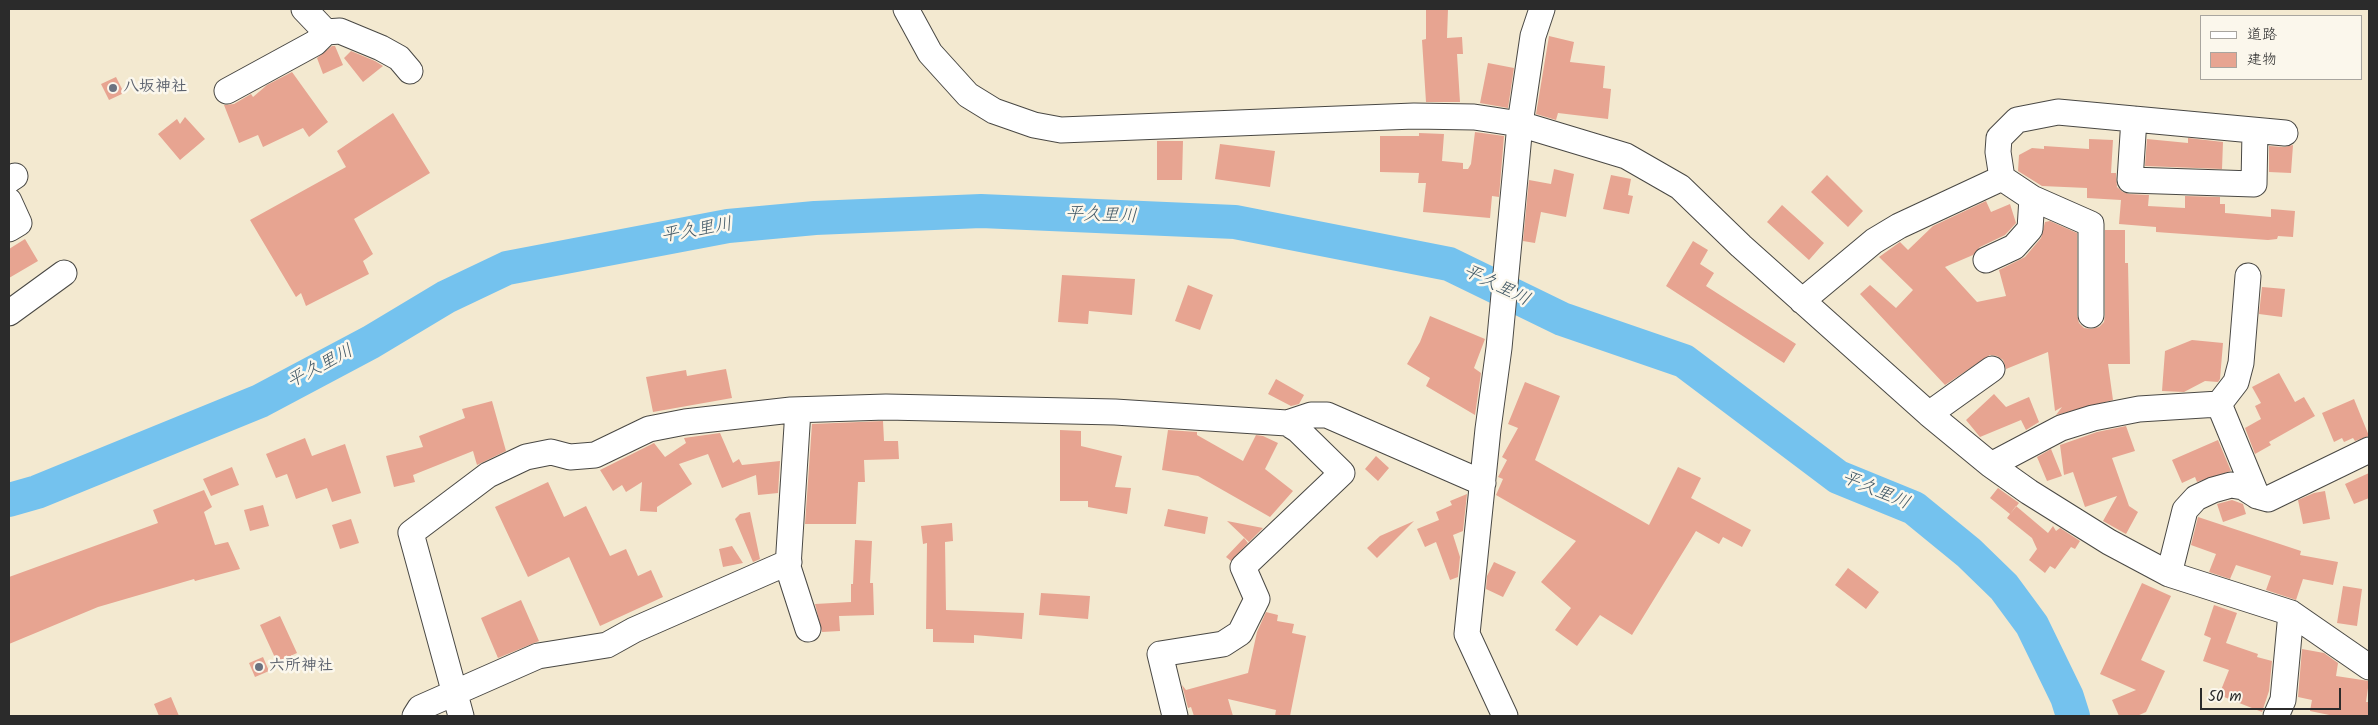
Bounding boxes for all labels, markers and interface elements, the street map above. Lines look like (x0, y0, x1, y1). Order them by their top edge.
legend (2200, 15, 2363, 80)
text: 道路 (2247, 23, 2277, 47)
text: 建物 (2247, 48, 2277, 72)
place label: 八坂神社 (123, 78, 187, 98)
marker: 八坂神社 (107, 82, 119, 94)
water label: 平久里川 (1065, 205, 1137, 229)
water label: 平久里川 (660, 215, 734, 249)
water label: 平久里川 (1459, 262, 1533, 312)
water label: 平久里川 (284, 342, 358, 394)
water label: 平久里川 (1838, 468, 1912, 516)
place label: 六所神社 (269, 657, 333, 677)
marker: 六所神社 (253, 661, 265, 673)
scale bar (2203, 678, 2344, 710)
text: 50 m (2208, 685, 2242, 709)

